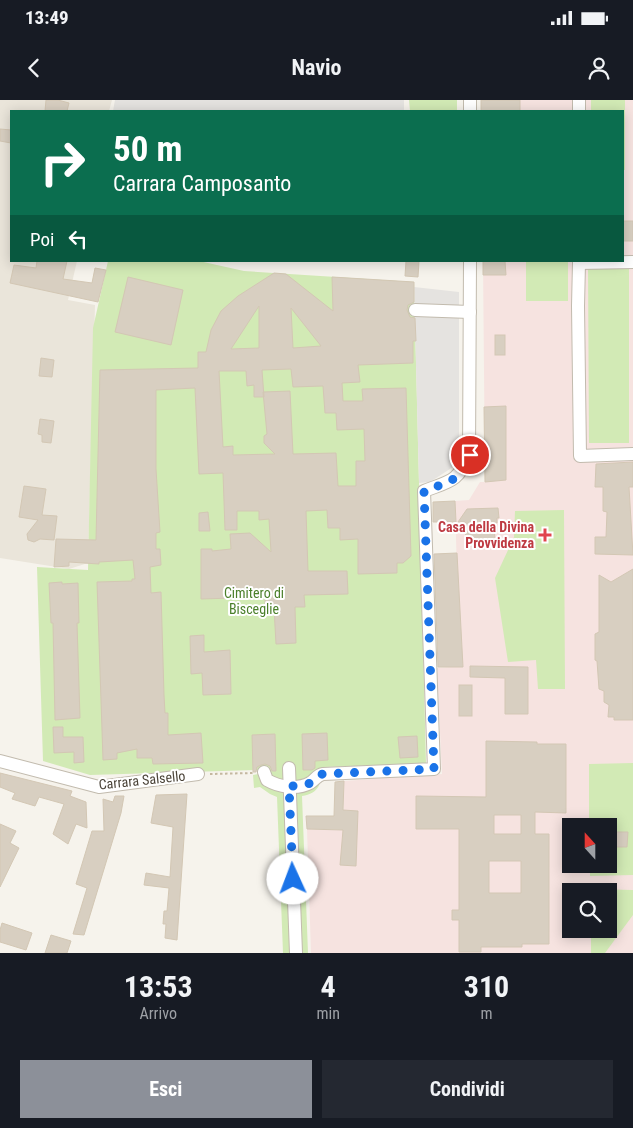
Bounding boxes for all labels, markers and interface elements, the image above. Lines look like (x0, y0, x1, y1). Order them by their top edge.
text: 13:49 (25, 6, 69, 29)
icon: back (20, 54, 48, 82)
icon: person (585, 54, 613, 82)
text: Navio (291, 55, 342, 80)
text: 50 m (113, 129, 182, 170)
icon: right (30, 130, 95, 195)
text: Carrara Camposanto (113, 171, 291, 196)
icon: left (64, 225, 92, 253)
text: Poi (30, 228, 54, 251)
pin (449, 434, 491, 476)
icon: arrive (456, 441, 484, 469)
place label: Casa della Divina Provvidenza (438, 519, 534, 551)
marker: Casa della Divina Provvidenza (538, 528, 552, 542)
park label: Cimitero di Bisceglie (224, 585, 284, 617)
street label: Carrara Salsello (98, 767, 186, 793)
north arrow (562, 818, 618, 872)
map controls (562, 818, 617, 938)
position arrow (266, 852, 318, 904)
button: search (562, 883, 617, 938)
text: 13:53 (124, 969, 193, 1004)
text: 4 (321, 969, 336, 1004)
text: 310 (464, 969, 509, 1004)
text: Arrivo (140, 1004, 177, 1023)
text: min (316, 1004, 340, 1023)
text: m (480, 1004, 492, 1023)
button: Esci (20, 1060, 312, 1118)
button: Condividi (322, 1060, 613, 1118)

